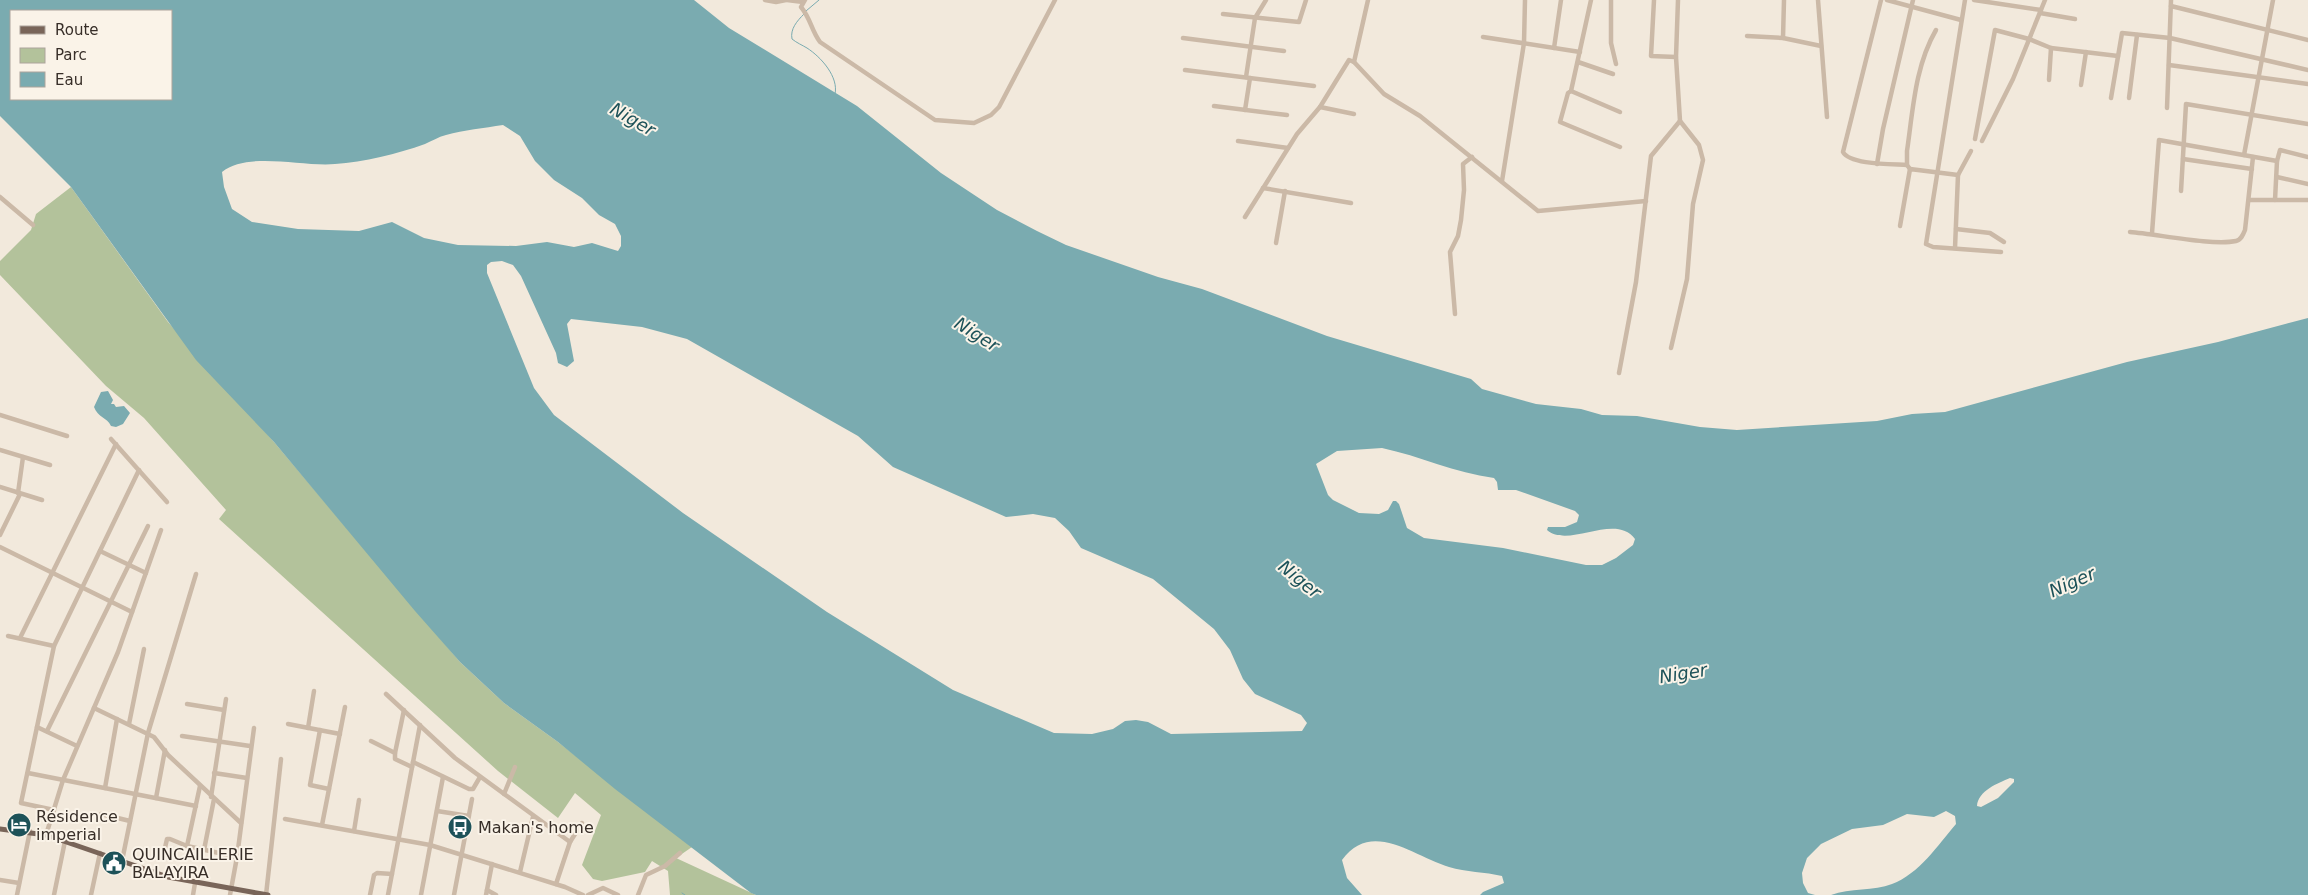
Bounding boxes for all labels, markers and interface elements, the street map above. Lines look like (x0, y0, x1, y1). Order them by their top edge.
legend (10, 10, 172, 100)
text: Route (55, 21, 99, 39)
text: Parc (55, 46, 87, 64)
text: Eau (55, 71, 83, 89)
water label: Niger (607, 98, 661, 141)
water label: Niger (951, 312, 1004, 357)
water label: Niger (1275, 556, 1327, 603)
water label: Niger (2046, 562, 2100, 601)
water label: Niger (1657, 659, 1710, 687)
place label: Résidence imperial (36, 807, 118, 844)
hotel icon: Résidence imperial (6, 812, 32, 838)
bus stop icon: Makan's home (447, 814, 473, 840)
place label: Makan's home (478, 818, 594, 837)
place label: QUINCAILLERIE BALAYIRA (132, 845, 254, 882)
public building icon: QUINCAILLERIE BALAYIRA (101, 850, 127, 876)

